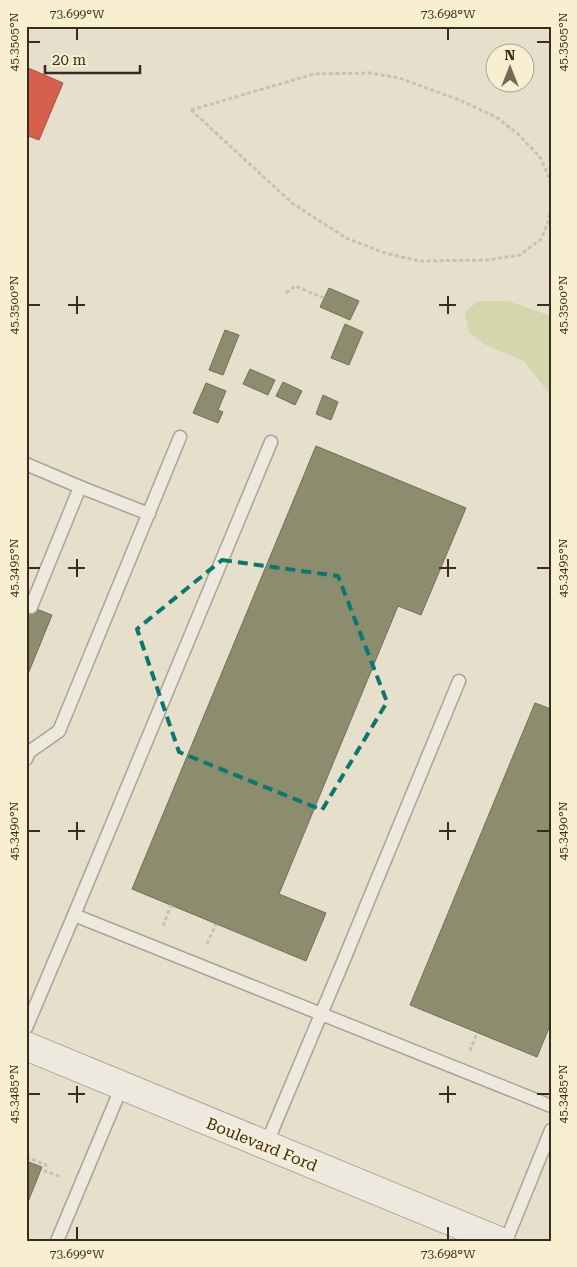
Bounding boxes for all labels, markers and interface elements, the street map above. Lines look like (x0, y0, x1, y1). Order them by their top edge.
text: 73.699°W (50, 7, 105, 21)
text: 73.698°W (421, 7, 476, 21)
text: 45.3505°N (7, 12, 21, 71)
text: 45.3505°N (556, 12, 570, 71)
scale bar (45, 42, 140, 74)
north arrow (484, 42, 534, 92)
text: N (505, 47, 516, 63)
text: 20 m (52, 51, 87, 69)
text: 45.3500°N (7, 275, 21, 334)
text: 45.3500°N (556, 275, 570, 334)
text: 45.3495°N (7, 538, 21, 597)
text: 45.3495°N (556, 538, 570, 597)
text: 45.3490°N (7, 801, 21, 860)
text: 45.3490°N (556, 801, 570, 860)
text: 45.3485°N (7, 1064, 21, 1123)
text: 45.3485°N (556, 1064, 570, 1123)
street label: Boulevard Ford (204, 1114, 320, 1175)
text: 73.699°W (50, 1247, 105, 1261)
text: 73.698°W (421, 1247, 476, 1261)

